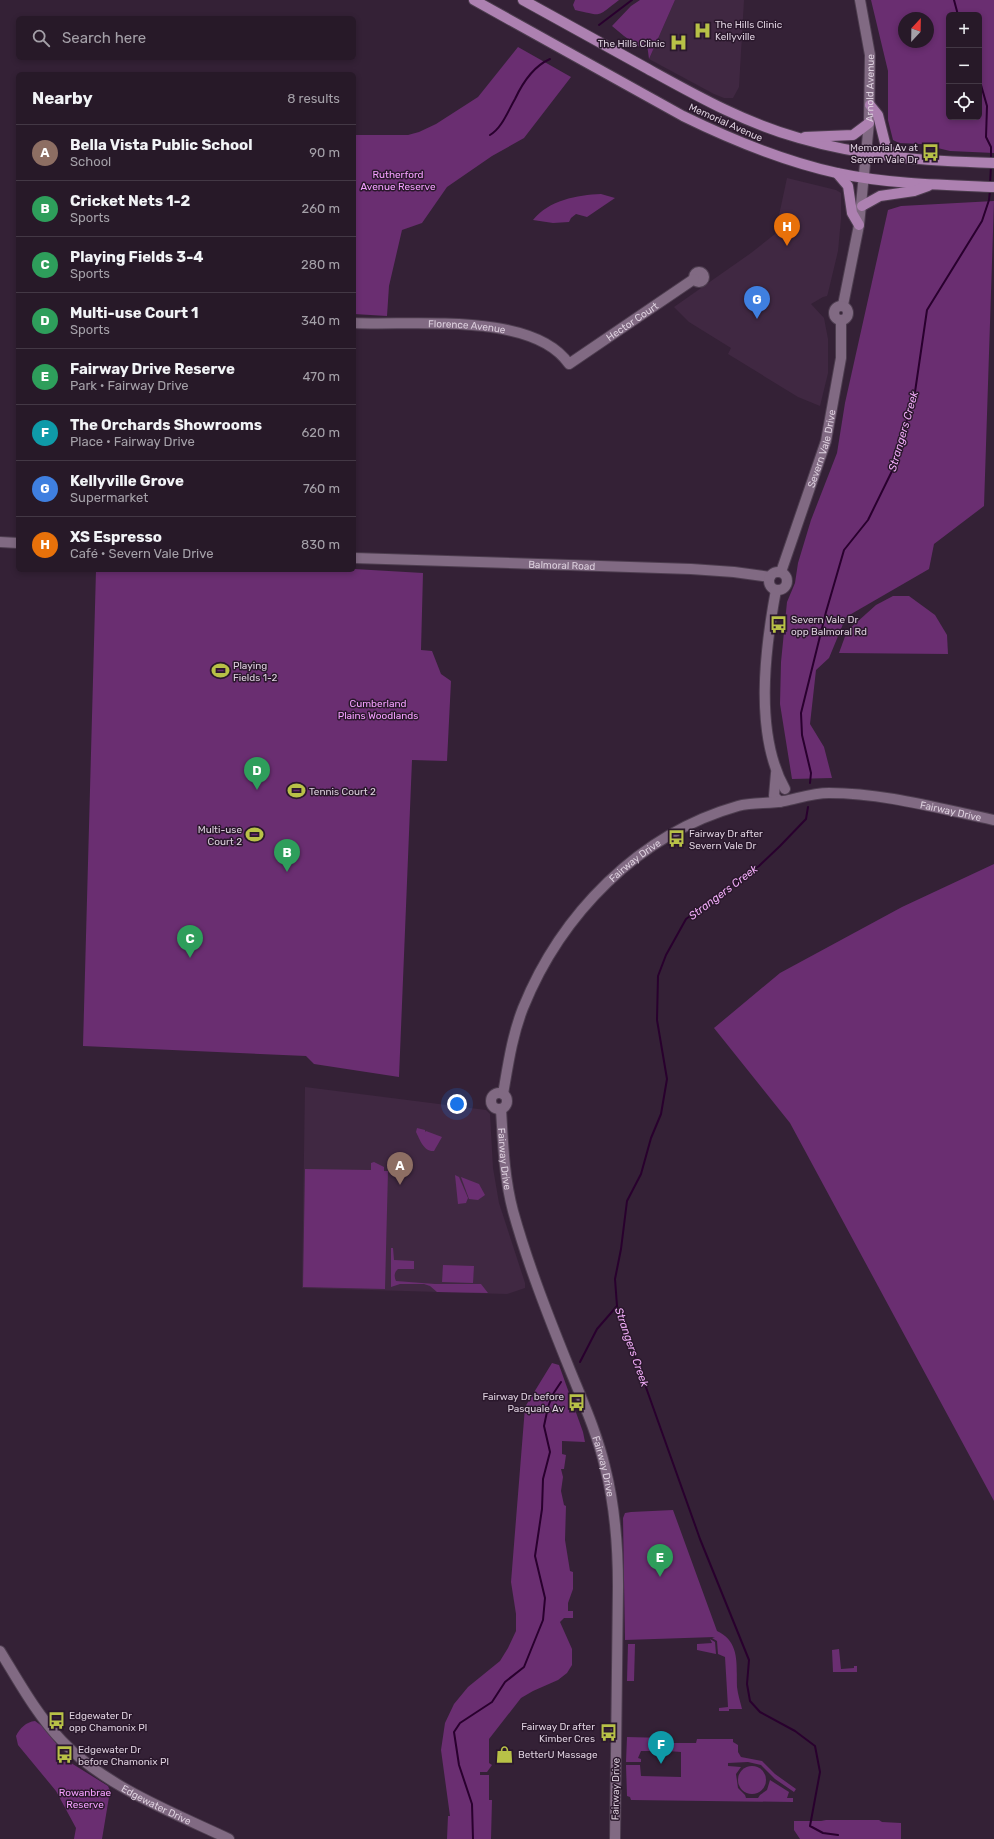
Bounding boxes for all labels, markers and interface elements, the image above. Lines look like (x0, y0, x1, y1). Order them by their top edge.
north arrow (898, 12, 934, 48)
map controls (946, 12, 982, 120)
button: + (946, 12, 982, 48)
search box (16, 16, 356, 60)
place label: The Hills Clinic Kellyville (715, 19, 783, 43)
hospital icon: The Hills Clinic Kellyville (692, 20, 712, 40)
icon: search (30, 27, 52, 49)
text: Search here (62, 29, 146, 47)
hospital icon: The Hills Clinic (668, 33, 688, 53)
place label: The Hills Clinic (598, 38, 665, 50)
button: − (946, 48, 982, 84)
street label: Arnold Avenue (864, 54, 877, 122)
button: locate (946, 84, 982, 120)
text: Nearby (32, 88, 93, 108)
text: 8 results (287, 91, 340, 106)
street label: Memorial Avenue (687, 101, 765, 145)
text: Bella Vista Public School (70, 136, 253, 154)
place label: Memorial Av at Severn Vale Dr (850, 142, 918, 166)
bus stop icon: Memorial Av at Severn Vale Dr (921, 143, 941, 163)
text: A (40, 145, 50, 160)
text: 90 m (309, 145, 340, 160)
text: School (70, 154, 111, 169)
park label: Rutherford Avenue Reserve (360, 169, 436, 193)
text: Cricket Nets 1-2 (70, 192, 190, 210)
text: B (40, 201, 50, 216)
text: 260 m (302, 201, 340, 216)
text: Sports (70, 210, 110, 225)
pin: H (774, 213, 800, 246)
text: Playing Fields 3-4 (70, 248, 204, 266)
text: C (40, 257, 50, 272)
text: 280 m (301, 257, 340, 272)
text: Sports (70, 266, 110, 281)
pin: G (744, 286, 770, 319)
street label: Hector Court (604, 300, 661, 344)
text: Multi-use Court 1 (70, 304, 199, 322)
text: D (40, 313, 50, 328)
text: 340 m (301, 313, 340, 328)
street label: Florence Avenue (428, 318, 507, 336)
text: Sports (70, 322, 110, 337)
text: Fairway Drive Reserve (70, 360, 235, 378)
text: E (41, 369, 49, 384)
text: 470 m (302, 369, 340, 384)
text: Park · Fairway Drive (70, 378, 189, 393)
water label: Strangers Creek (886, 389, 921, 473)
street label: Severn Vale Drive (805, 408, 839, 490)
text: The Orchards Showrooms (70, 416, 262, 434)
text: F (41, 425, 49, 440)
text: 620 m (302, 425, 340, 440)
text: Place · Fairway Drive (70, 434, 195, 449)
text: Kellyville Grove (70, 472, 184, 490)
text: G (40, 481, 50, 496)
text: 760 m (303, 481, 340, 496)
text: Supermarket (70, 490, 148, 505)
text: XS Espresso (70, 528, 162, 546)
text: H (40, 537, 50, 552)
text: 830 m (301, 537, 340, 552)
text: Café · Severn Vale Drive (70, 546, 213, 561)
street label: Balmoral Road (528, 559, 596, 573)
place label: Severn Vale Dr opp Balmoral Rd (791, 614, 867, 638)
bus stop icon: Severn Vale Dr opp Balmoral Rd (768, 615, 788, 635)
place label: Playing Fields 1-2 (233, 660, 278, 684)
sports icon: Playing Fields 1-2 (210, 661, 230, 681)
park label: Cumberland Plains Woodlands (338, 698, 418, 722)
pin: D (244, 757, 270, 790)
sports icon: Tennis Court 2 (286, 781, 306, 801)
place label: Tennis Court 2 (309, 786, 376, 798)
street label: Fairway Drive (919, 799, 983, 824)
place label: Multi-use Court 2 (198, 824, 242, 848)
sports icon: Multi-use Court 2 (245, 825, 265, 845)
place label: Fairway Dr after Severn Vale Dr (689, 828, 763, 852)
bus stop icon: Fairway Dr after Severn Vale Dr (666, 829, 686, 849)
street label: Fairway Drive (607, 837, 664, 885)
pin: B (274, 839, 300, 872)
water label: Strangers Creek (686, 862, 761, 923)
pin: C (177, 925, 203, 958)
your location (447, 1094, 467, 1114)
street label: Fairway Drive (495, 1127, 513, 1191)
pin: A (387, 1152, 413, 1185)
water label: Strangers Creek (612, 1306, 651, 1389)
place label: Fairway Dr before Pasquale Av (483, 1391, 564, 1415)
bus stop icon: Fairway Dr before Pasquale Av (567, 1392, 587, 1412)
street label: Fairway Drive (589, 1434, 616, 1498)
pin: E (647, 1544, 673, 1577)
place label: Edgewater Dr opp Chamonix Pl (69, 1710, 147, 1734)
bus stop icon: Edgewater Dr opp Chamonix Pl (46, 1711, 66, 1731)
place label: Fairway Dr after Kimber Cres (521, 1721, 595, 1745)
bus stop icon: Fairway Dr after Kimber Cres (598, 1722, 618, 1742)
pin: F (648, 1731, 674, 1764)
place label: Edgewater Dr before Chamonix Pl (78, 1744, 169, 1768)
shop icon: BetterU Massage (495, 1744, 515, 1764)
bus stop icon: Edgewater Dr before Chamonix Pl (55, 1745, 75, 1765)
place label: BetterU Massage (518, 1749, 598, 1761)
street label: Fairway Drive (609, 1757, 623, 1820)
street label: Edgewater Drive (119, 1783, 193, 1828)
park label: Rowanbrae Reserve (59, 1787, 112, 1811)

